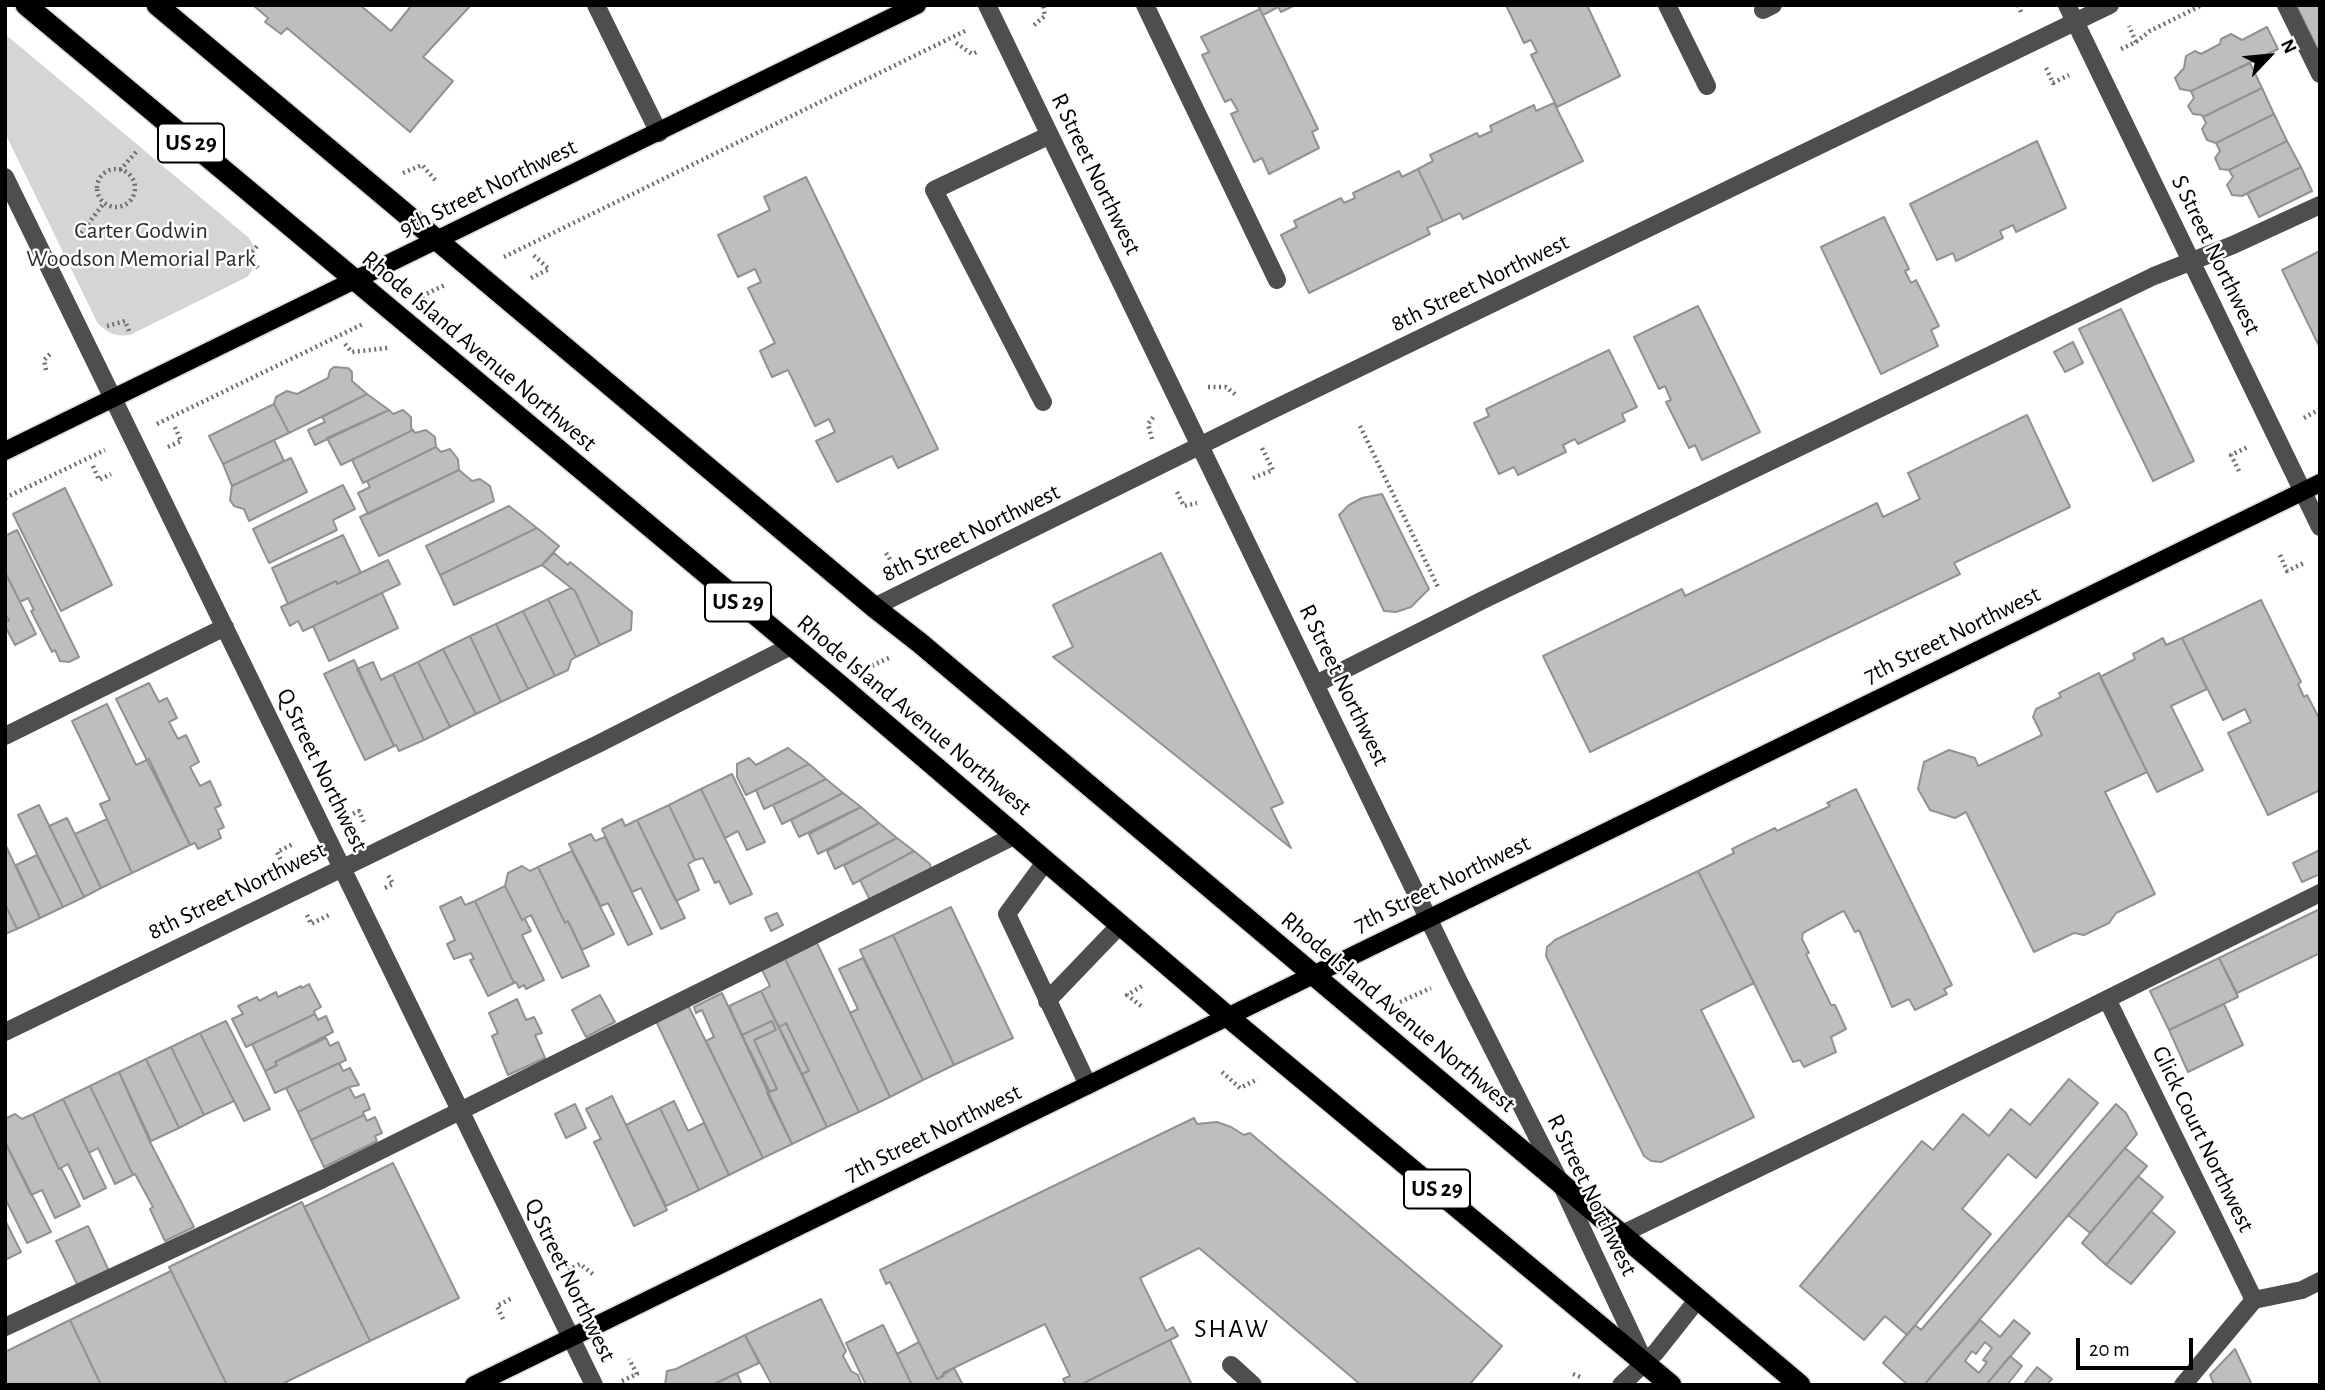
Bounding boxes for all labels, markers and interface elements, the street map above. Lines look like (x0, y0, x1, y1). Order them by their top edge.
north arrow (2234, 21, 2304, 91)
text: N (2277, 36, 2300, 57)
street label: R Street Northwest (1044, 89, 1148, 259)
road number: US 29 (158, 124, 224, 162)
street label: 9th Street Northwest (394, 133, 582, 243)
street label: S Street Northwest (2165, 170, 2267, 340)
park label: Carter Godwin Woodson Memorial Park (26, 217, 256, 273)
street label: 8th Street Northwest (1386, 227, 1574, 339)
street label: Rhode Island Avenue Northwest (356, 244, 602, 458)
street label: 8th Street Northwest (877, 477, 1065, 589)
street label: 7th Street Northwest (1859, 580, 2045, 690)
road number: US 29 (705, 582, 771, 622)
street label: R Street Northwest (1292, 600, 1396, 770)
street label: Rhode Island Avenue Northwest (791, 608, 1037, 822)
street label: Q Street Northwest (270, 684, 374, 856)
street label: 7th Street Northwest (1349, 829, 1535, 939)
street label: 8th Street Northwest (143, 835, 331, 947)
street label: Rhode Island Avenue Northwest (1275, 905, 1521, 1119)
street label: Glick Court Northwest (2145, 1041, 2261, 1237)
street label: 7th Street Northwest (840, 1078, 1026, 1188)
street label: R Street Northwest (1540, 1110, 1644, 1280)
road number: US 29 (1404, 1170, 1470, 1208)
street label: Q Street Northwest (518, 1194, 622, 1366)
district label: SHAW (1195, 1313, 1269, 1345)
scale bar (2080, 1324, 2197, 1368)
text: 20 m (2089, 1339, 2130, 1360)

